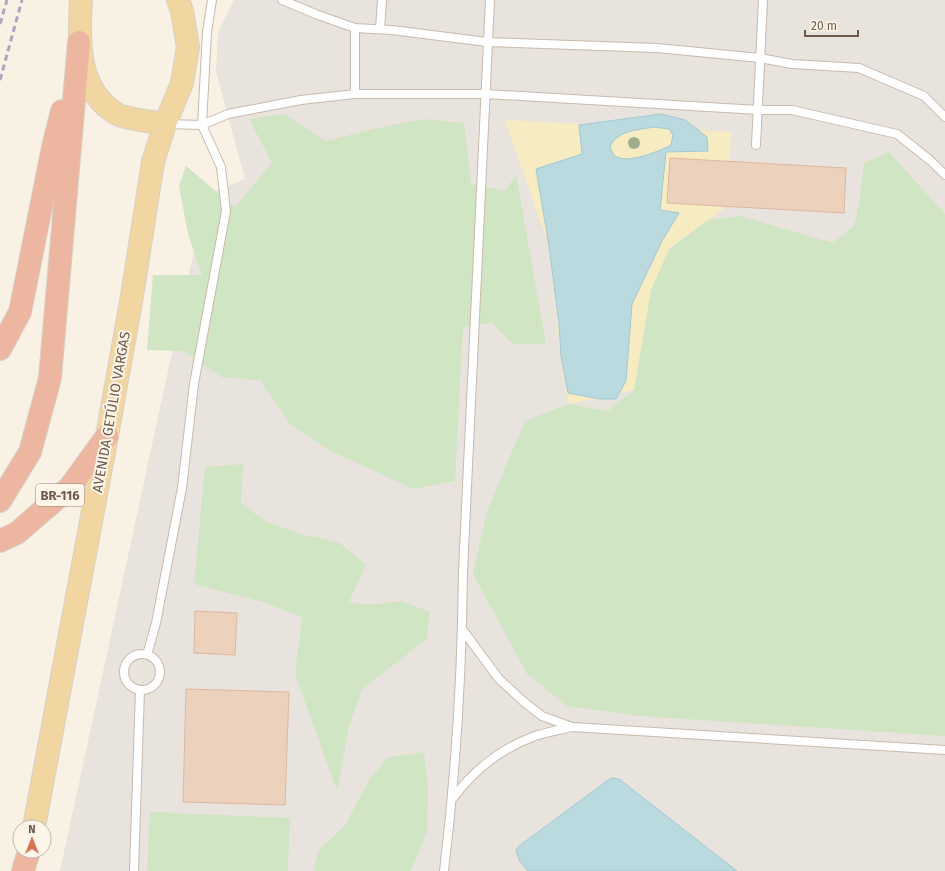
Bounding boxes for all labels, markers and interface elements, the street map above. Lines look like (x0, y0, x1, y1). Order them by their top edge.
scale bar (805, 12, 858, 38)
text: 20 m (811, 19, 837, 33)
street label: AVENIDA GETÚLIO VARGAS (88, 330, 134, 494)
road number: BR-116 (36, 484, 84, 506)
north arrow (12, 819, 52, 859)
text: N (28, 823, 36, 836)

